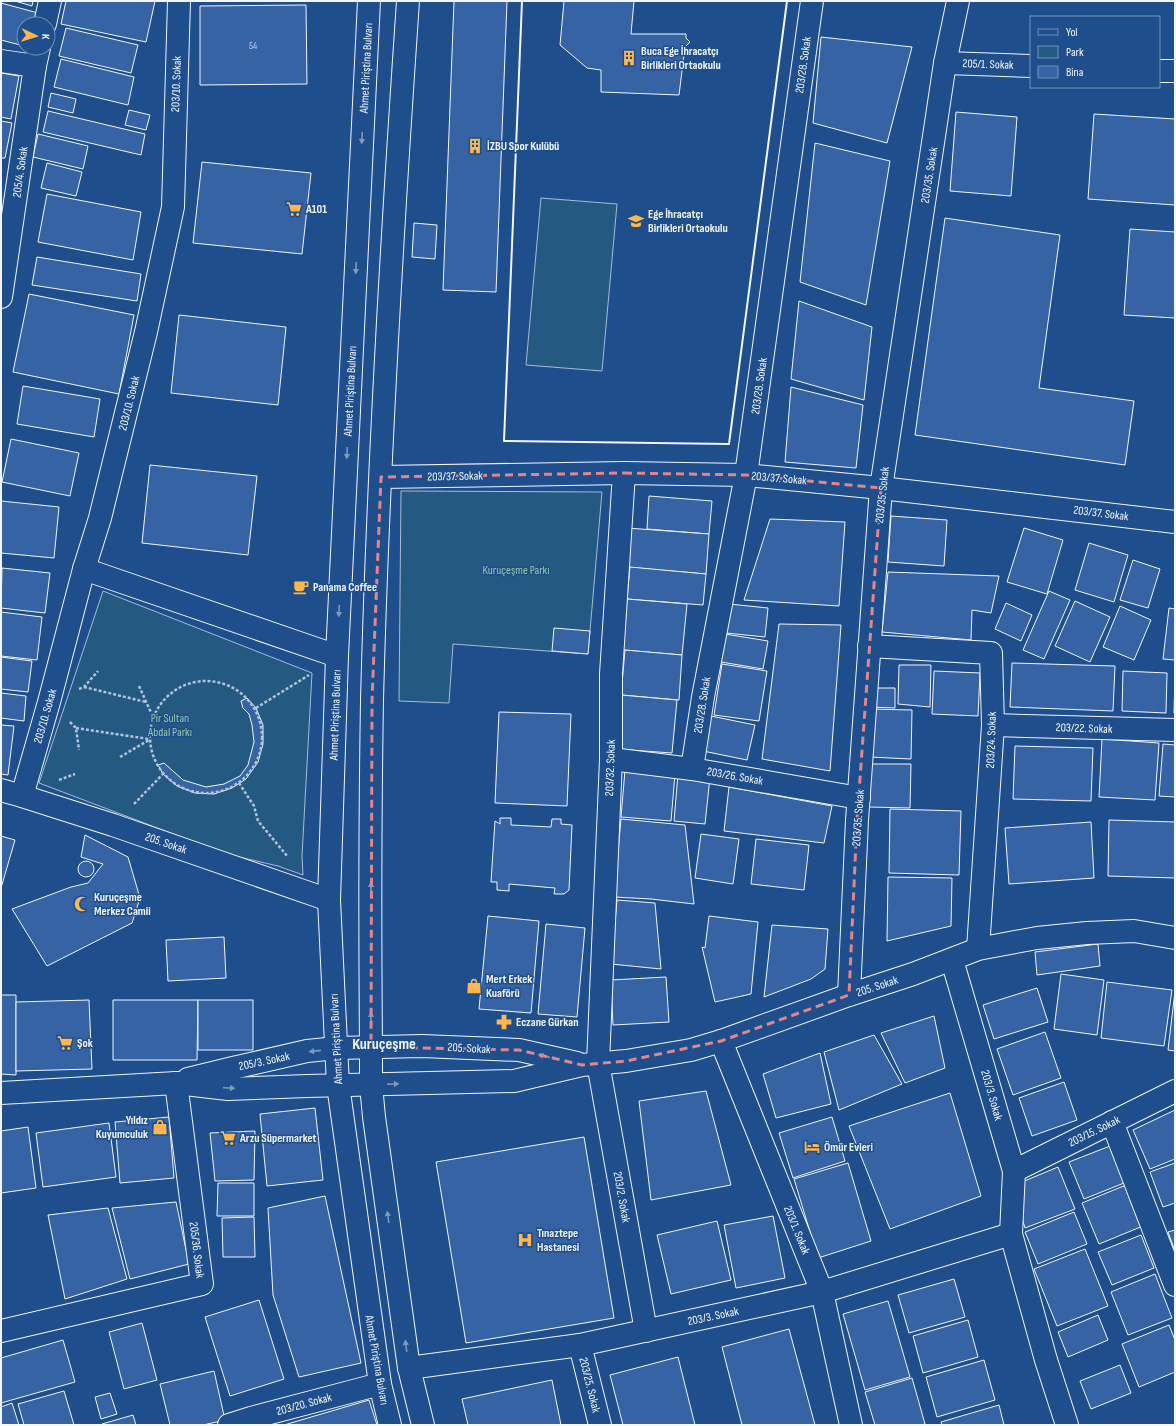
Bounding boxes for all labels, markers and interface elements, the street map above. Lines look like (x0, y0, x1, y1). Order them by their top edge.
north arrow (16, 16, 56, 56)
legend (1030, 16, 1160, 88)
street label: Ahmet Piriştina Bulvarı (357, 22, 376, 115)
text: Yol (1066, 25, 1078, 40)
text: K (39, 33, 52, 40)
street label: 203/28. Sokak (792, 35, 815, 94)
house number: 54 (249, 40, 257, 52)
place label: Buca Ege İhracatçı Birlikleri Ortaokulu (641, 44, 721, 73)
text: Park (1066, 45, 1084, 60)
building icon: Buca Ege İhracatçı Birlikleri Ortaokulu (620, 49, 638, 67)
street label: 203/10. Sokak (168, 55, 185, 112)
street label: 205/1. Sokak (962, 56, 1014, 73)
text: Bina (1066, 65, 1084, 80)
one-way arrow (359, 132, 365, 145)
building icon: İZBU Spor Kulübü (466, 137, 484, 155)
place label: İZBU Spor Kulübü (487, 139, 559, 154)
street label: 205/4. Sokak (10, 145, 32, 198)
street label: 203/35. Sokak (918, 145, 941, 204)
supermarket icon: A101 (285, 200, 303, 218)
place label: A101 (305, 202, 327, 217)
place label: Ege İhracatçı Birlikleri Ortaokulu (648, 207, 728, 236)
school or university icon: Ege İhracatçı Birlikleri Ortaokulu (627, 212, 645, 230)
one-way arrow (352, 262, 359, 274)
street label: Ahmet Piriştina Bulvarı (341, 345, 360, 438)
street label: 203/28. Sokak (748, 356, 771, 415)
street label: 203/10. Sokak (115, 374, 144, 432)
one-way arrow (343, 447, 350, 459)
street label: 203/35. Sokak (872, 466, 893, 524)
street label: 203/37. Sokak (427, 469, 483, 484)
street label: 203/37. Sokak (751, 469, 808, 488)
street label: 203/37. Sokak (1072, 503, 1130, 524)
park label: Kuruçeşme Parkı (483, 563, 549, 578)
cafe icon: Panama Coffee (292, 578, 310, 596)
place label: Panama Coffee (313, 580, 377, 595)
one-way arrow (335, 605, 342, 617)
street label: Ahmet Piriştina Bulvarı (326, 669, 345, 762)
street label: 203/28. Sokak (691, 675, 714, 734)
street label: 203/10. Sokak (31, 687, 61, 745)
park label: Pir Sultan Abdal Parkı (147, 711, 192, 740)
street label: 203/24. Sokak (983, 711, 1000, 769)
street label: 203/22. Sokak (1055, 720, 1113, 737)
street label: 203/32. Sokak (602, 739, 619, 797)
street label: 203/26. Sokak (706, 764, 765, 789)
street label: 203/35. Sokak (849, 789, 868, 847)
street label: 205. Sokak (143, 829, 189, 858)
one-way arrow (368, 881, 374, 894)
place label: Kuruçeşme Merkez Camii (94, 890, 151, 919)
mosque icon: Kuruçeşme Merkez Camii (73, 895, 91, 913)
place label: Mert Erkek Kuaförü (486, 972, 532, 1001)
street label: 205. Sokak (854, 973, 900, 1000)
shop icon: Mert Erkek Kuaförü (465, 977, 483, 995)
street label: Ahmet Piriştina Bulvarı (327, 993, 346, 1086)
one-way arrow (368, 1011, 374, 1024)
pharmacy icon: Eczane Gürkan (495, 1013, 513, 1031)
place label: Eczane Gürkan (516, 1015, 579, 1030)
supermarket icon: Şok (56, 1034, 74, 1052)
district label: Kuruçeşme (352, 1035, 416, 1054)
place label: Şok (77, 1036, 93, 1051)
street label: 205. Sokak (447, 1040, 491, 1057)
one-way arrow (309, 1047, 321, 1054)
street label: 205/3. Sokak (237, 1049, 291, 1074)
one-way arrow (538, 1052, 550, 1058)
street label: 203/3. Sokak (977, 1068, 1006, 1123)
one-way arrow (387, 1081, 400, 1087)
one-way arrow (223, 1085, 235, 1092)
street label: 203/15. Sokak (1066, 1112, 1123, 1150)
place label: Yıldız Kuyumculuk (96, 1113, 148, 1142)
shop icon: Yıldız Kuyumculuk (151, 1118, 169, 1136)
supermarket icon: Arzu Süpermarket (219, 1129, 237, 1147)
place label: Arzu Süpermarket (239, 1131, 317, 1146)
hotel icon: Ömür Evleri (803, 1138, 821, 1156)
place label: Ömür Evleri (824, 1140, 873, 1155)
street label: 203/2. Sokak (610, 1170, 633, 1224)
street label: 203/1. Sokak (780, 1204, 813, 1257)
one-way arrow (385, 1211, 391, 1223)
street label: 205/36. Sokak (186, 1221, 207, 1280)
place label: Tınaztepe Hastanesi (537, 1226, 579, 1255)
hospital icon: Tınaztepe Hastanesi (516, 1231, 534, 1249)
street label: 203/3. Sokak (686, 1304, 740, 1329)
street label: Ahmet Piriştina Bulvarı (361, 1313, 392, 1406)
one-way arrow (403, 1340, 409, 1352)
street label: 203/25. Sokak (575, 1356, 604, 1415)
street label: 203/20. Sokak (275, 1390, 334, 1419)

